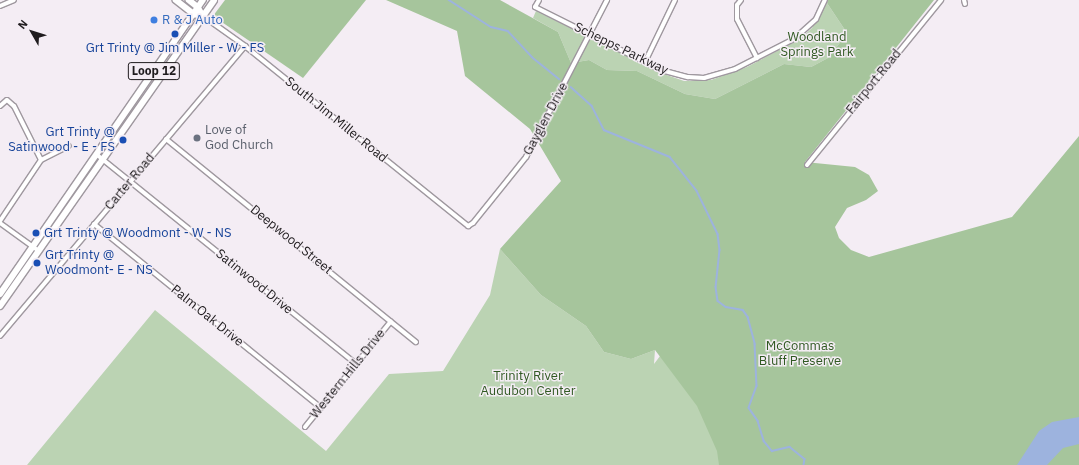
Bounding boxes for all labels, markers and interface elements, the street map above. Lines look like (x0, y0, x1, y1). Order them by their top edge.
north arrow (12, 12, 52, 52)
place label: R & J Auto (162, 12, 223, 28)
marker: R & J Auto (149, 15, 159, 25)
text: N (15, 17, 31, 32)
street label: Schepps Parkway (571, 19, 671, 79)
marker: Grt Trinty @ Jim Miller - W - FS (170, 29, 180, 39)
park label: Woodland Springs Park (780, 30, 854, 61)
place label: Grt Trinty @ Jim Miller - W - FS (86, 40, 264, 56)
street label: Fairport Road (843, 46, 905, 118)
road number: Loop 12 (127, 61, 181, 81)
street label: South Jim Miller Road (282, 74, 390, 166)
street label: Gayglen Drive (520, 80, 572, 158)
place label: Love of God Church (205, 123, 273, 154)
place label: Grt Trinty @ Satinwood - E - FS (8, 125, 115, 156)
marker: Love of God Church (192, 133, 202, 143)
marker: Grt Trinty @ Satinwood - E - FS (118, 135, 128, 145)
street label: Carter Road (102, 150, 158, 214)
street label: Deepwood Street (247, 202, 335, 278)
place label: Grt Trinty @ Woodmont - W - NS (44, 225, 232, 241)
marker: Grt Trinty @ Woodmont - W - NS (31, 228, 41, 238)
street label: Satinwood Drive (212, 246, 296, 318)
place label: Grt Trinty @ Woodmont- E - NS (45, 248, 153, 279)
marker: Grt Trinty @ Woodmont- E - NS (32, 258, 42, 268)
street label: Palm Oak Drive (168, 282, 246, 350)
street label: Western Hills Drive (307, 326, 389, 422)
park label: McCommas Bluff Preserve (759, 339, 841, 370)
park label: Trinity River Audubon Center (481, 369, 575, 400)

